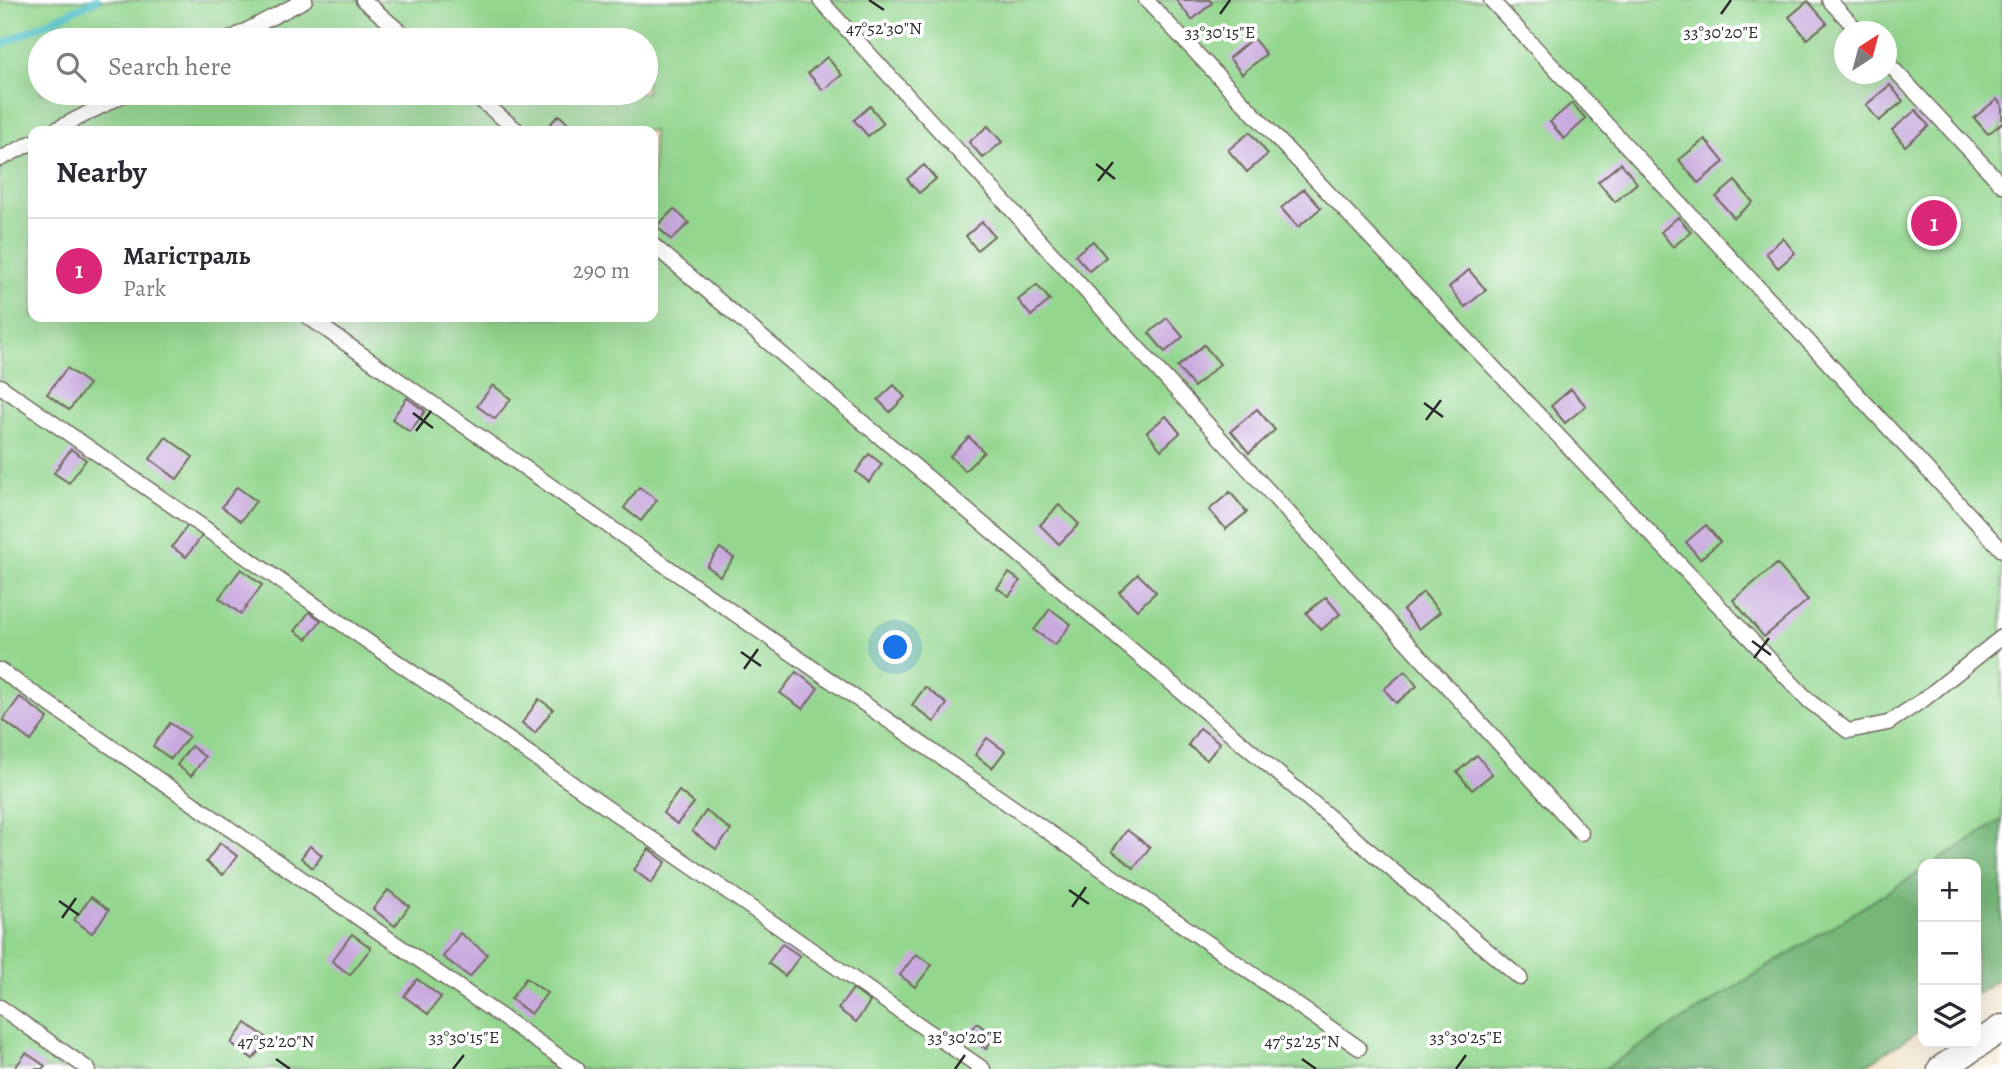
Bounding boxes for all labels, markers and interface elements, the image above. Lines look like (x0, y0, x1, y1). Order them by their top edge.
text: 47°52'30"N (846, 16, 922, 40)
text: 33°30'15"E (1185, 20, 1255, 44)
text: 33°30'20"E (1684, 20, 1758, 44)
north arrow (1834, 21, 1897, 84)
search box (28, 28, 658, 105)
icon: search (52, 48, 90, 86)
text: Search here (108, 49, 232, 84)
text: Nearby (56, 152, 147, 192)
pin: 1 (1911, 197, 1957, 249)
text: Магістраль (123, 238, 250, 273)
text: 1 (75, 255, 83, 286)
text: 290 m (573, 255, 630, 286)
text: Park (123, 273, 166, 304)
your location (878, 630, 912, 664)
map controls (1918, 859, 1981, 1048)
button: + (1918, 859, 1981, 922)
button: − (1918, 922, 1981, 985)
button: layers (1918, 985, 1981, 1048)
text: 33°30'15"E (429, 1025, 499, 1049)
text: 33°30'20"E (928, 1025, 1002, 1049)
text: 33°30'25"E (1430, 1025, 1502, 1049)
text: 47°52'20"N (237, 1029, 315, 1053)
text: 47°52'25"N (1264, 1029, 1340, 1053)

